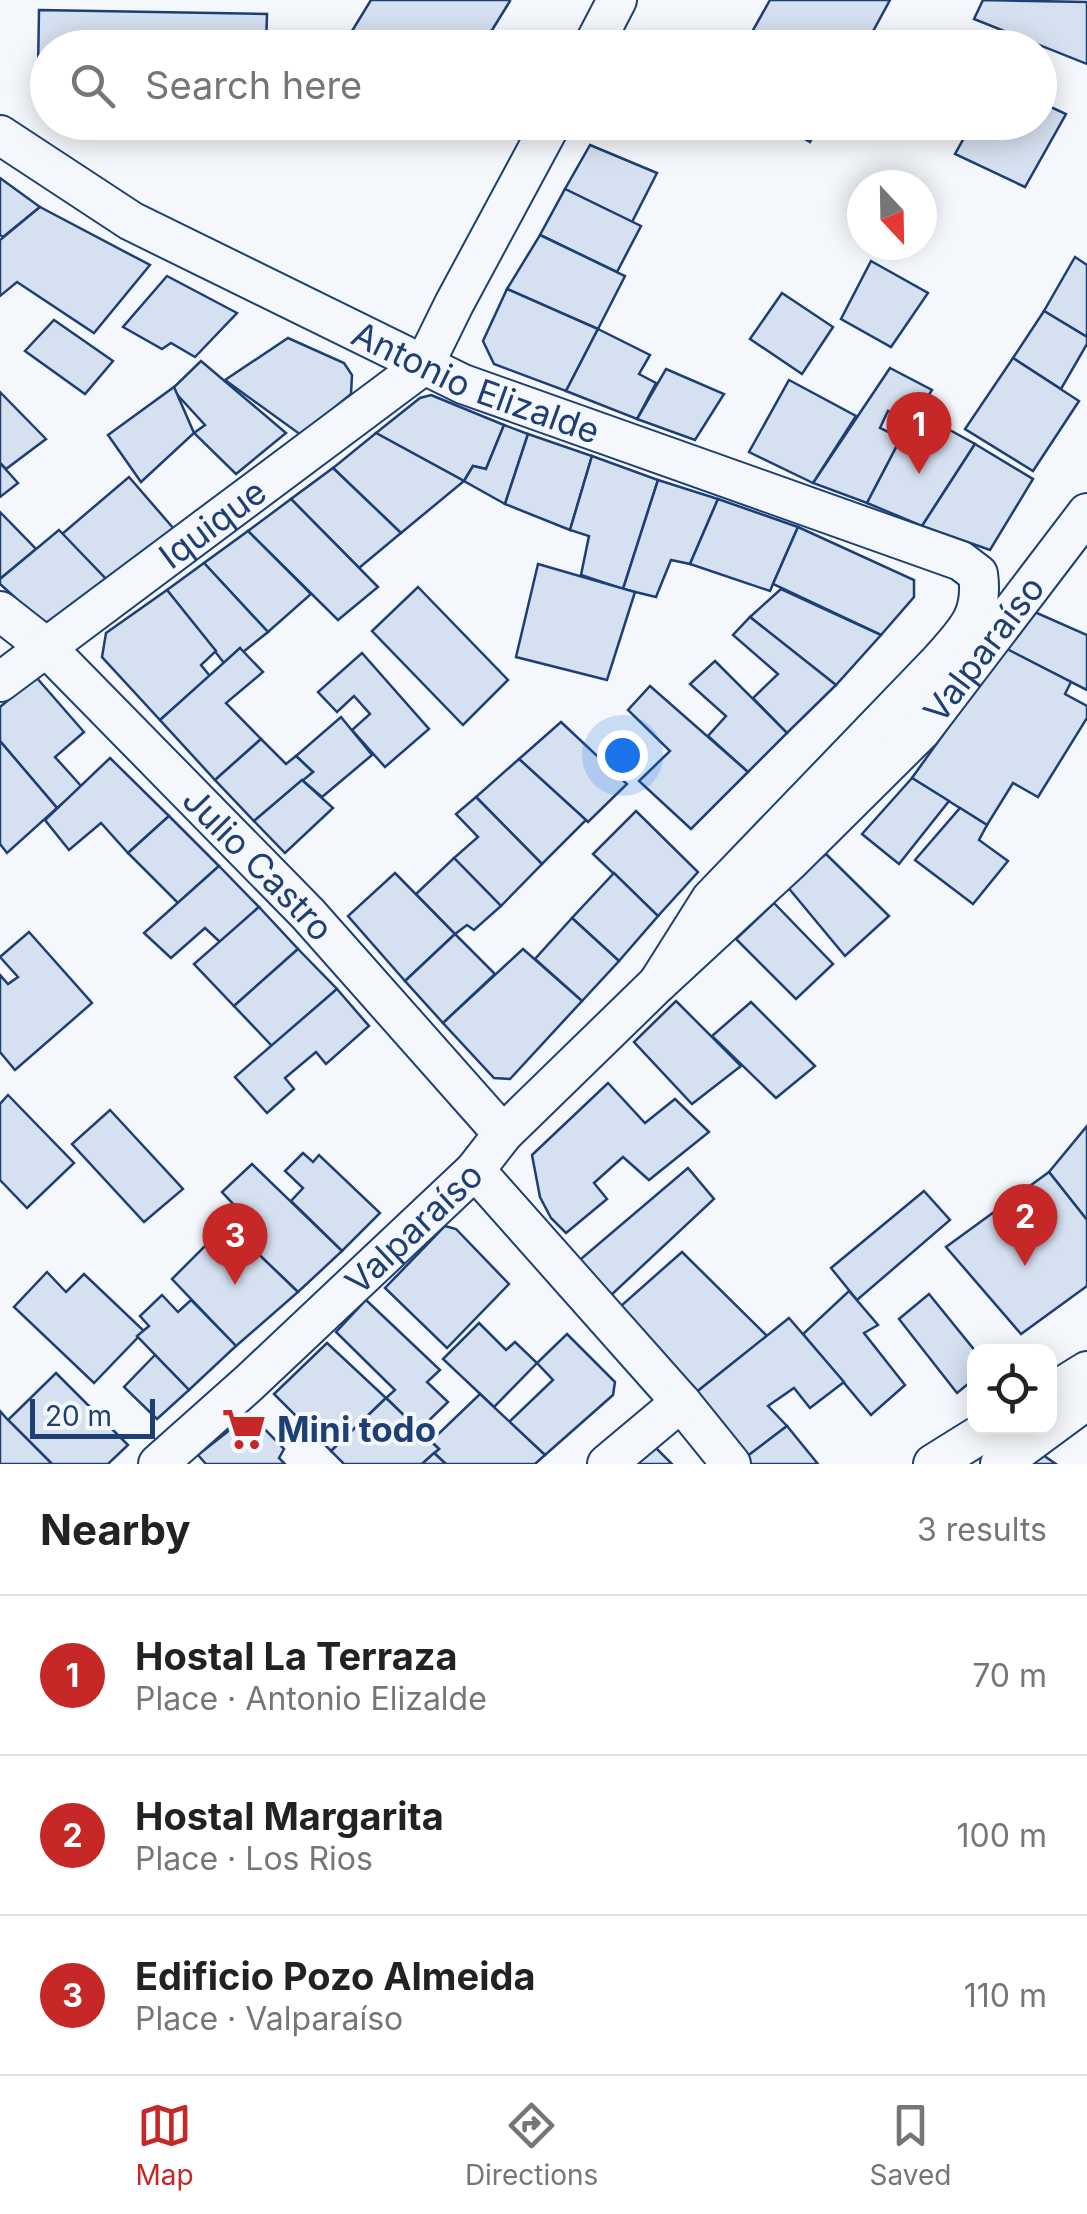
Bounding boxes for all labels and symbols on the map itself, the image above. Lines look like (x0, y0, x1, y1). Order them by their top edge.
north arrow (847, 170, 937, 260)
street label: Antonio Elizalde (345, 312, 605, 452)
pin: 1 (886, 392, 952, 474)
street label: Iquique (151, 470, 274, 577)
street label: Valparaíso (915, 567, 1053, 730)
your location (597, 730, 648, 781)
street label: Julio Castro (175, 779, 342, 949)
street label: Valparaíso (336, 1153, 491, 1302)
pin: 2 (992, 1184, 1058, 1266)
pin: 3 (202, 1202, 268, 1285)
scale bar (30, 1394, 155, 1438)
supermarket icon: Mini todo (220, 1405, 268, 1453)
place label: Mini todo (277, 1408, 436, 1450)

